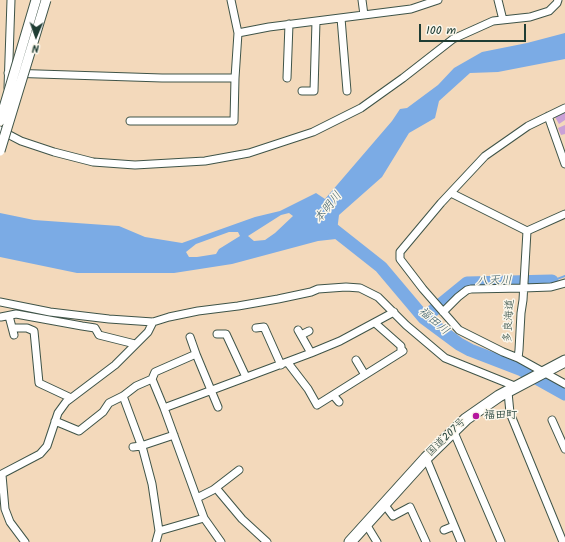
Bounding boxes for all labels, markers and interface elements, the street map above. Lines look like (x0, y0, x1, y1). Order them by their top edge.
north arrow (16, 16, 56, 56)
scale bar (421, 16, 528, 42)
text: 100 m (426, 21, 456, 40)
text: N (32, 39, 39, 57)
water label: 本明川 (312, 189, 346, 227)
water label: 八天川 (476, 274, 512, 290)
street label: 多良海道 (502, 299, 518, 343)
water label: 福田川 (415, 305, 451, 339)
place label: 福田町 (484, 409, 517, 423)
marker: 福田町 (471, 411, 481, 421)
street label: 国道207号 (424, 416, 470, 460)

